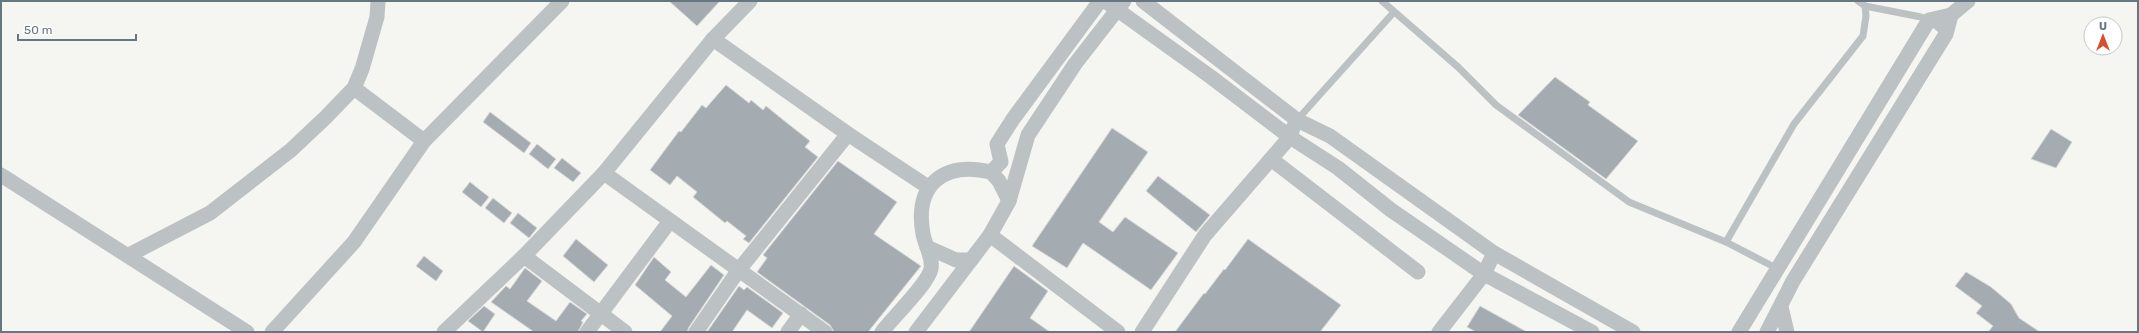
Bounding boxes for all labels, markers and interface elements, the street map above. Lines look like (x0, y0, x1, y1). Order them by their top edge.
scale bar (18, 16, 136, 42)
north arrow (2083, 16, 2123, 56)
text: U (2099, 20, 2107, 33)
text: 50 m (24, 23, 52, 37)

